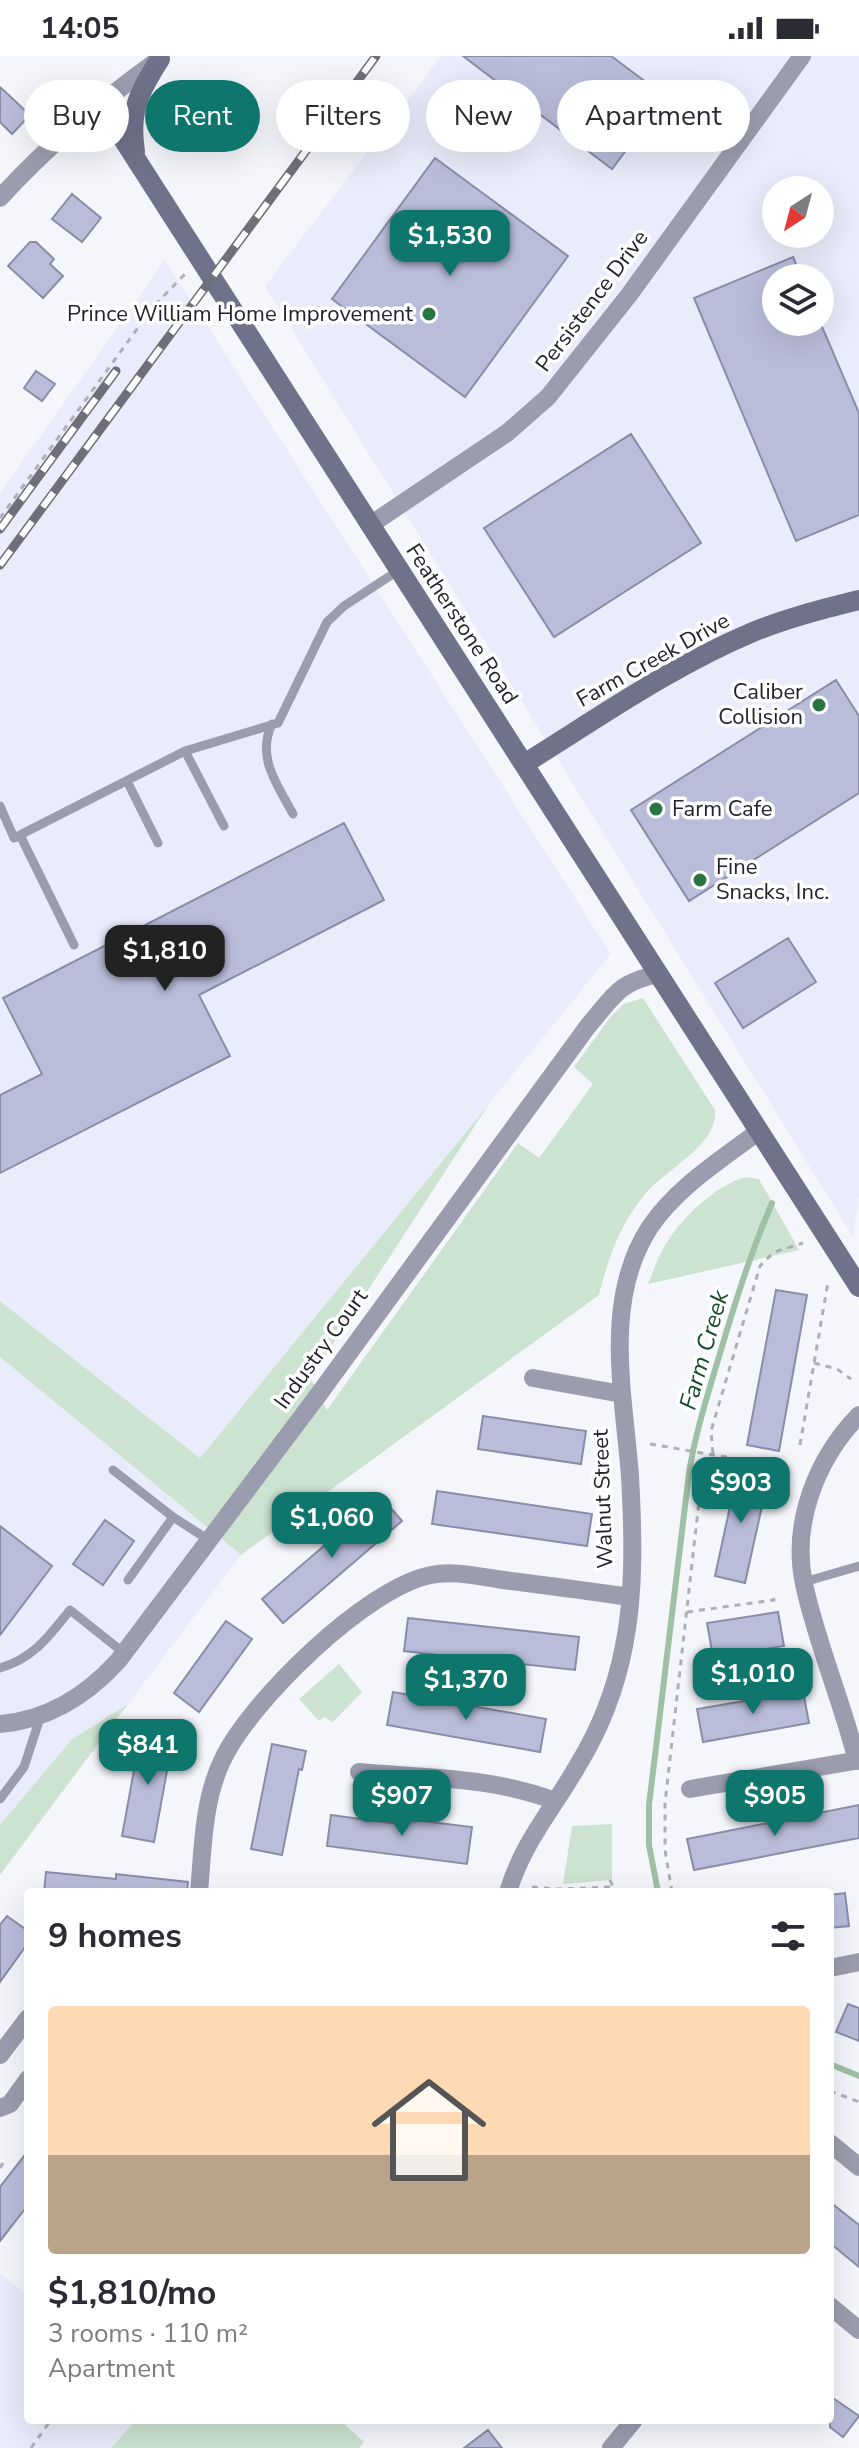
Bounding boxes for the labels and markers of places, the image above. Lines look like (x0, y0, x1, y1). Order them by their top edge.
pin: $1,530 (385, 210, 515, 278)
place label: Prince William Home Improvement (67, 299, 413, 329)
marker: Prince William Home Improvement (420, 305, 438, 323)
place label: Caliber Collision (718, 677, 803, 732)
marker: Caliber Collision (810, 696, 828, 714)
place label: Farm Cafe (672, 794, 772, 824)
marker: Farm Cafe (647, 800, 665, 818)
place label: Fine Snacks, Inc. (716, 852, 829, 907)
marker: Fine Snacks, Inc. (691, 871, 709, 889)
pin: $1,810 (100, 925, 230, 993)
pin: $903 (694, 1457, 788, 1525)
pin: $1,060 (267, 1492, 397, 1560)
pin: $1,010 (688, 1648, 818, 1716)
pin: $1,370 (401, 1654, 531, 1722)
pin: $841 (101, 1719, 195, 1787)
pin: $907 (355, 1770, 449, 1838)
pin: $905 (728, 1770, 822, 1838)

